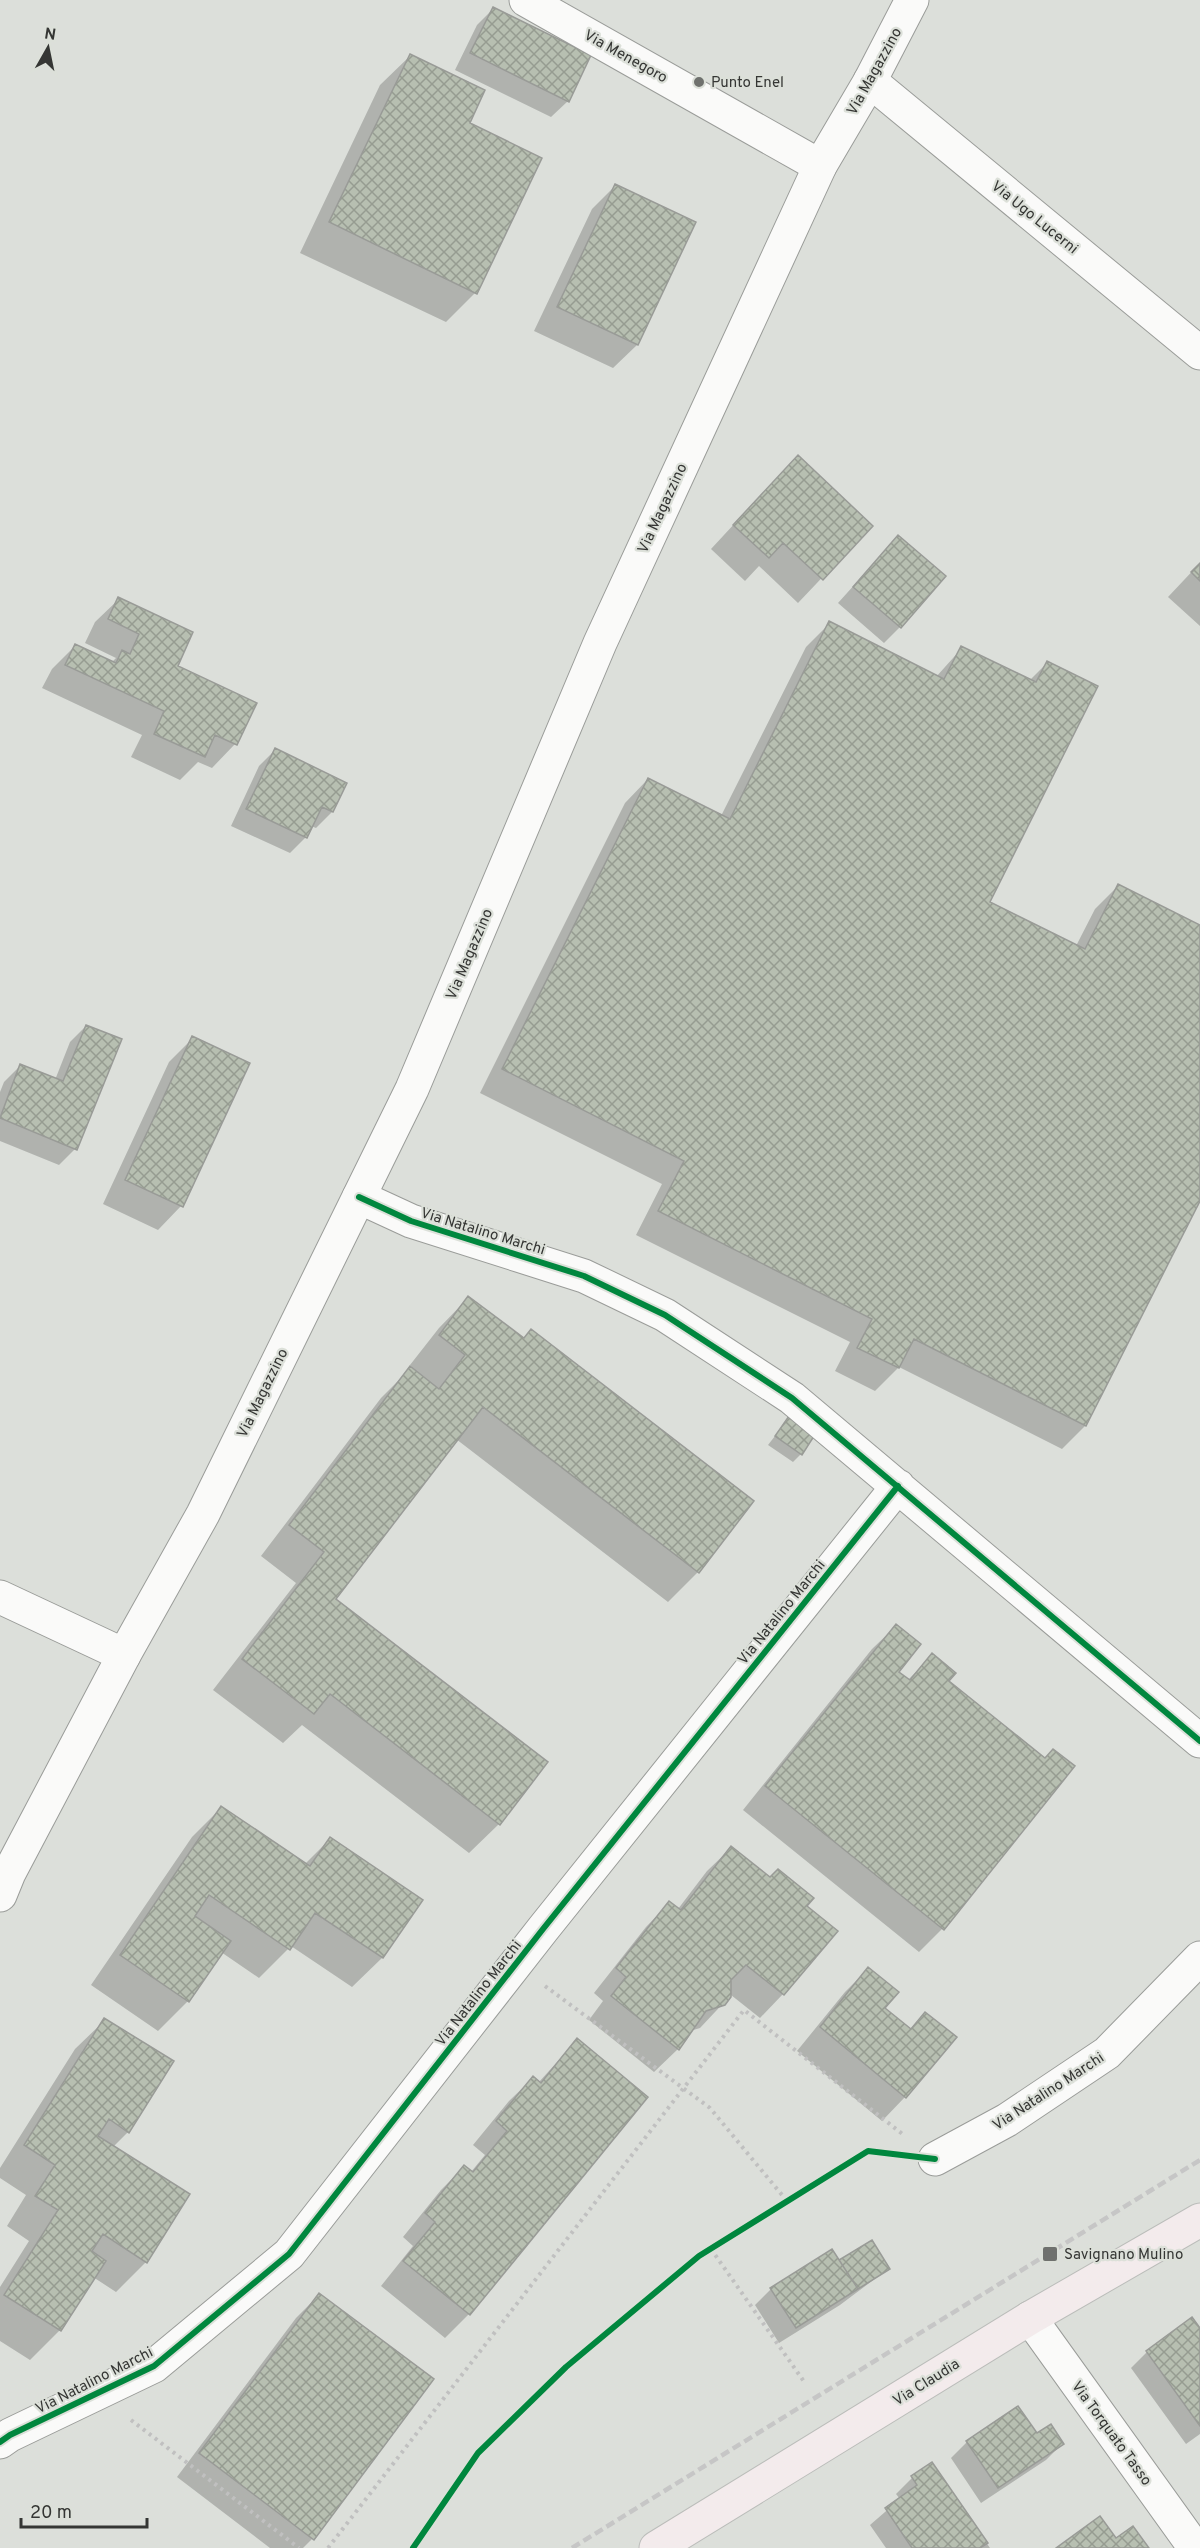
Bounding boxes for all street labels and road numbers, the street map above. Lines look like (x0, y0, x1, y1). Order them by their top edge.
street label: Via Magazzino (843, 25, 907, 119)
street label: Via Menegoro (580, 27, 670, 88)
street label: Via Ugo Lucerni (987, 177, 1081, 259)
street label: Via Magazzino (634, 461, 693, 557)
street label: Via Magazzino (443, 906, 498, 1003)
street label: Via Natalino Marchi (418, 1204, 547, 1260)
street label: Via Magazzino (234, 1346, 293, 1441)
street label: Via Natalino Marchi (734, 1557, 830, 1669)
street label: Via Natalino Marchi (432, 1937, 527, 2051)
street label: Via Natalino Marchi (989, 2049, 1108, 2135)
street label: Via Natalino Marchi (33, 2343, 157, 2419)
street label: Via Claudia (890, 2355, 964, 2411)
street label: Via Torquato Tasso (1066, 2378, 1155, 2490)

